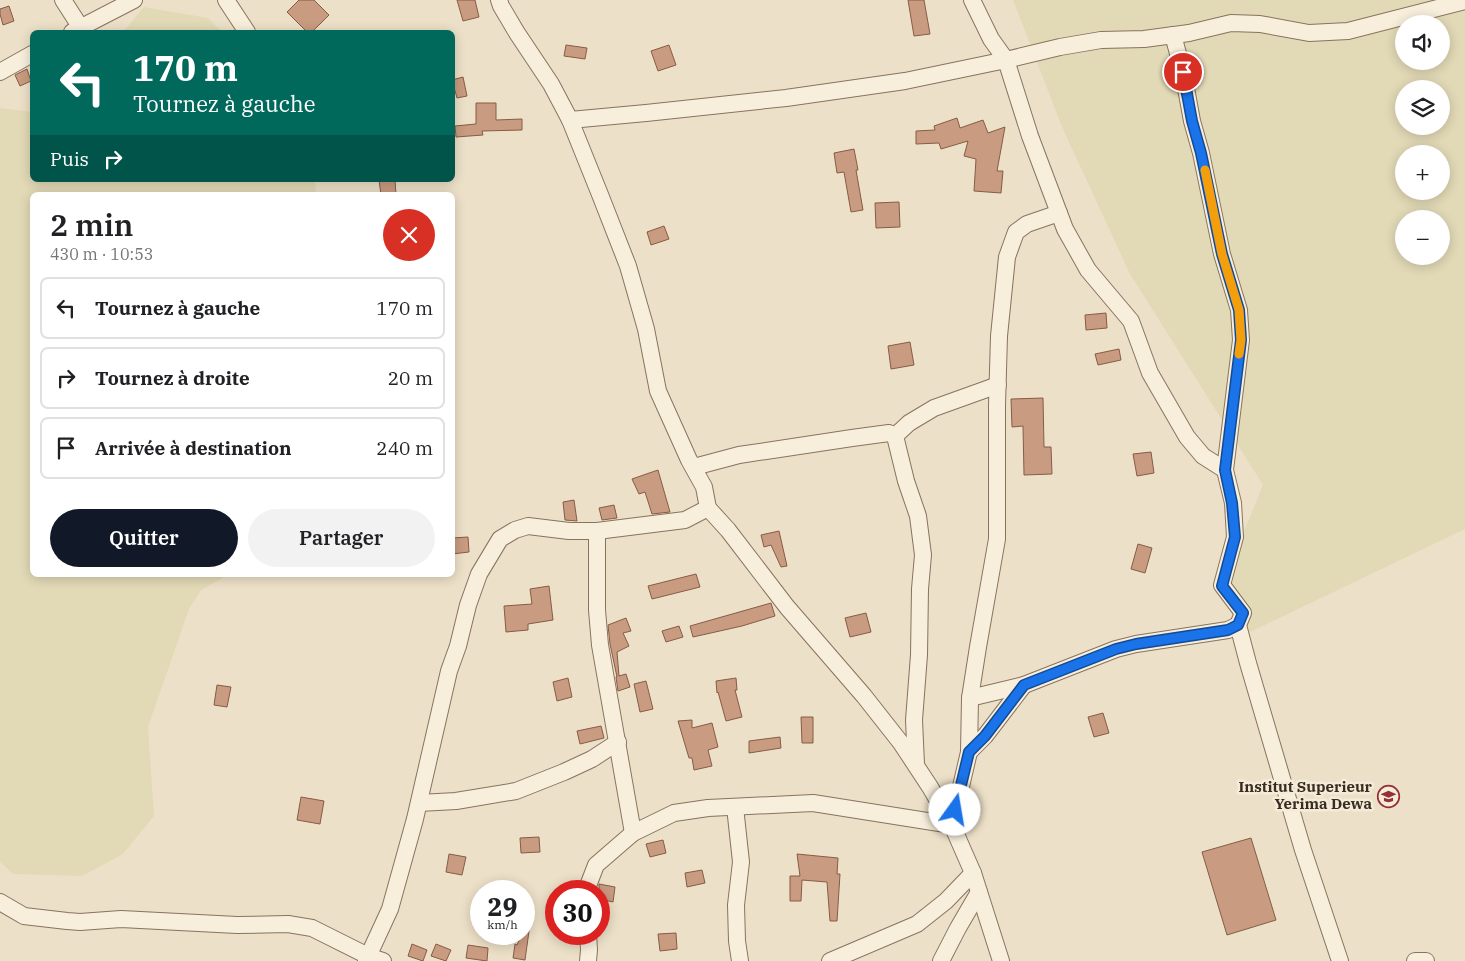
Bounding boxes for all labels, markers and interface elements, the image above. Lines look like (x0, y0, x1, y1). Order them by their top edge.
map controls (1395, 15, 1450, 265)
button: sound (1395, 15, 1450, 70)
text: 170 m (133, 45, 238, 91)
icon: left (50, 50, 115, 115)
pin (1162, 51, 1204, 93)
icon: arrive (1169, 58, 1197, 86)
button: layers (1395, 80, 1450, 135)
text: Tournez à gauche (133, 89, 316, 118)
icon: right (99, 145, 127, 173)
button: + (1395, 145, 1450, 200)
text: Puis (50, 147, 89, 171)
text: 2 min (50, 205, 133, 244)
button: close (383, 209, 435, 261)
button: − (1395, 210, 1450, 265)
text: 430 m · 10:53 (50, 244, 153, 264)
icon: left (52, 294, 80, 322)
text: Tournez à gauche (95, 296, 260, 320)
text: 170 m (376, 296, 433, 320)
icon: right (52, 364, 80, 392)
text: Tournez à droite (95, 366, 250, 390)
text: 20 m (388, 366, 433, 390)
icon: arrive (52, 434, 80, 462)
text: Arrivée à destination (95, 436, 292, 460)
text: 240 m (376, 436, 433, 460)
button: Quitter (50, 509, 238, 567)
button: Partager (248, 509, 435, 567)
place label: Institut Superieur Yerima Dewa (1238, 777, 1373, 813)
position arrow (928, 783, 980, 835)
school or university icon: Institut Superieur Yerima Dewa (1376, 784, 1400, 808)
speed limit sign: 30 (545, 880, 610, 945)
text: 29 (487, 890, 518, 923)
text: km/h (487, 917, 518, 932)

